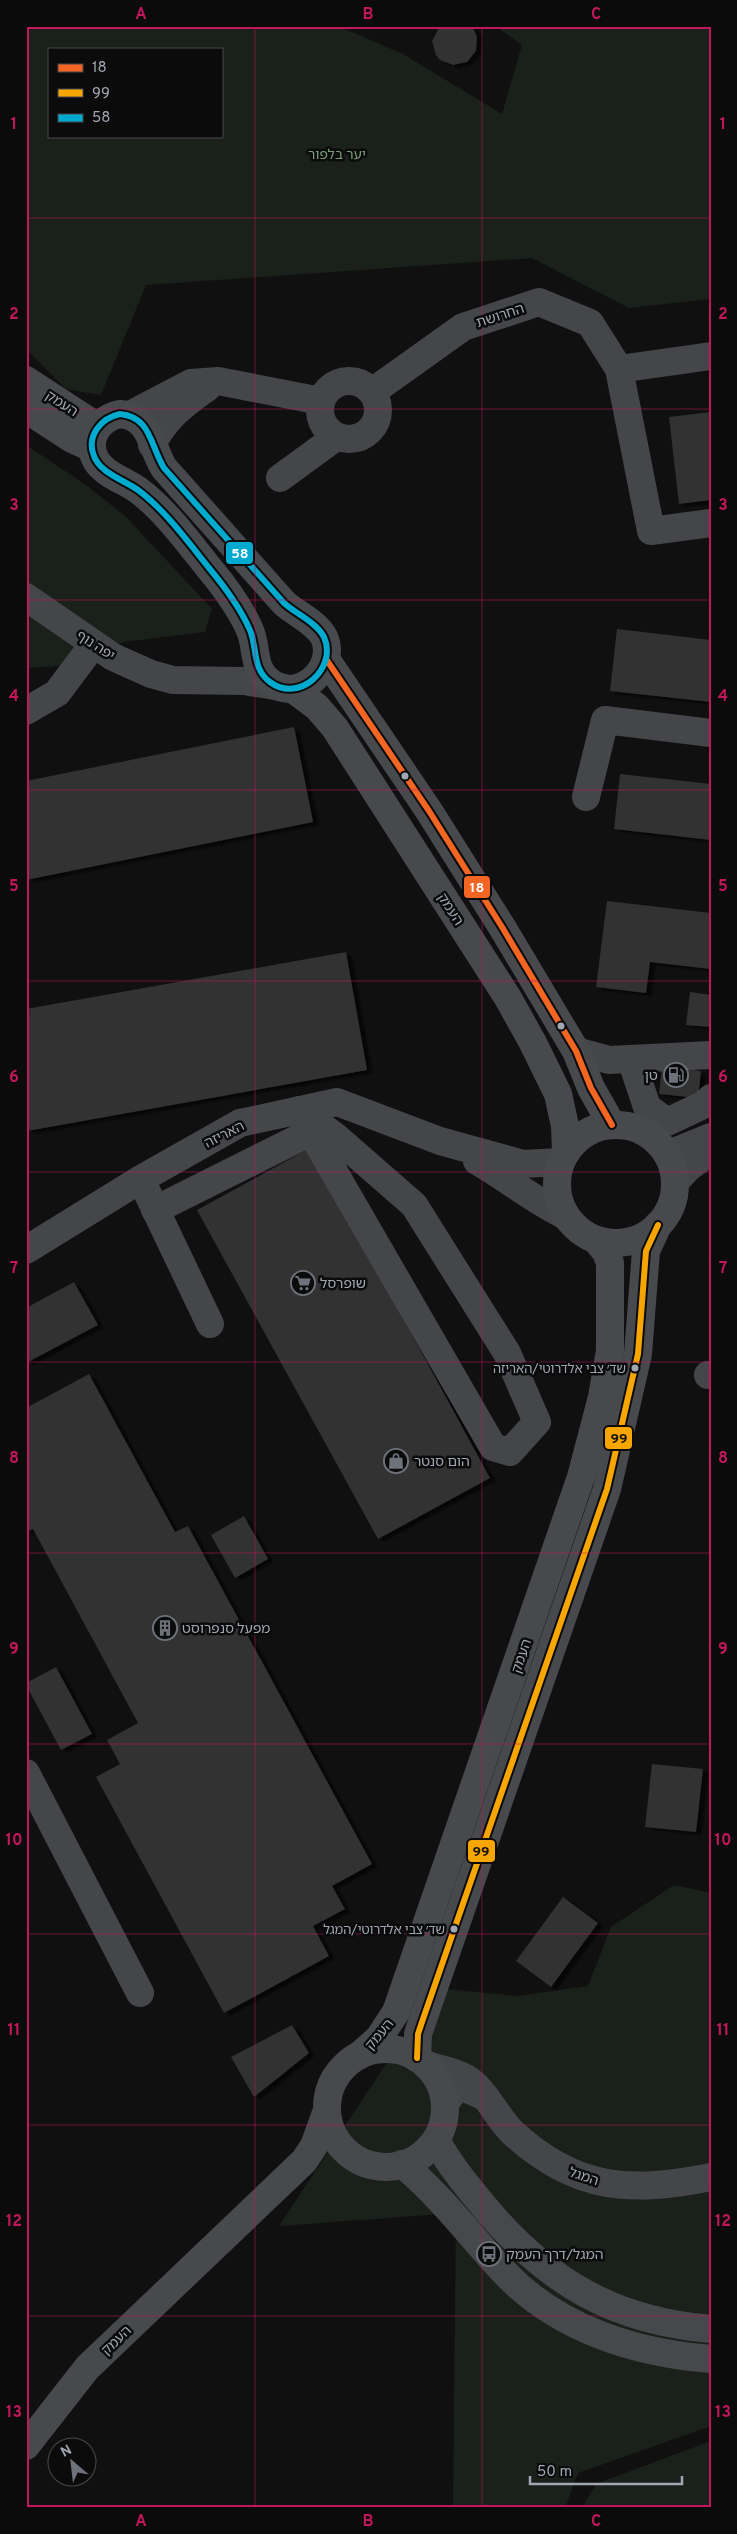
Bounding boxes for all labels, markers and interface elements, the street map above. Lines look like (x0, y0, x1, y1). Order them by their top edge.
text: A (135, 5, 147, 25)
text: B (362, 5, 374, 25)
text: C (591, 5, 601, 25)
legend (48, 48, 222, 138)
text: 18 (92, 59, 107, 78)
text: 99 (92, 85, 110, 104)
text: 58 (92, 109, 110, 128)
text: 1 (11, 115, 17, 135)
text: 1 (720, 115, 726, 135)
park label: יער בלפור (308, 147, 366, 164)
street label: החרושת (474, 301, 527, 332)
text: 2 (9, 305, 19, 325)
text: 2 (718, 305, 728, 325)
street label: העמק (42, 388, 81, 421)
text: 3 (9, 496, 19, 516)
text: 3 (718, 496, 728, 516)
line badge: 58 (225, 541, 254, 565)
text: 58 (231, 546, 249, 563)
street label: יפה נוף (73, 628, 118, 665)
text: 4 (9, 687, 19, 707)
text: 4 (718, 687, 728, 707)
unlabelled marker (400, 771, 410, 781)
line badge: 18 (463, 875, 491, 899)
text: 5 (9, 877, 19, 897)
text: 5 (718, 877, 728, 897)
text: 18 (470, 880, 484, 897)
street label: העמק (433, 890, 466, 929)
unlabelled marker (556, 1021, 566, 1031)
fuel station icon: טן (663, 1062, 689, 1088)
text: 6 (9, 1068, 19, 1088)
place label: טן (645, 1068, 658, 1085)
text: 6 (718, 1068, 728, 1088)
street label: האריזה (202, 1118, 247, 1153)
text: 7 (10, 1259, 18, 1279)
text: 7 (719, 1259, 727, 1279)
supermarket icon: שופרסל (290, 1270, 316, 1296)
place label: שופרסל (320, 1276, 366, 1293)
place label: שד׳ צבי אלדרוטי/האריזה (493, 1362, 626, 1378)
marker: שד׳ צבי אלדרוטי/האריזה (630, 1363, 640, 1373)
line badge: 99 (604, 1426, 633, 1450)
text: 99 (610, 1431, 628, 1448)
shop icon: הום סנטר (383, 1448, 409, 1474)
text: 8 (9, 1449, 19, 1469)
text: 8 (718, 1449, 728, 1469)
place label: הום סנטר (414, 1454, 470, 1471)
building icon: מפעל סנפרוסט (152, 1615, 178, 1641)
place label: מפעל סנפרוסט (182, 1621, 270, 1638)
street label: העמק (509, 1637, 536, 1676)
text: 9 (9, 1640, 19, 1660)
text: 9 (718, 1640, 728, 1660)
text: 10 (6, 1831, 22, 1851)
text: 10 (715, 1831, 731, 1851)
line badge: 99 (467, 1839, 496, 1863)
text: 99 (472, 1844, 490, 1861)
place label: שד׳ צבי אלדרוטי/המגל (323, 1923, 445, 1939)
marker: שד׳ צבי אלדרוטי/המגל (449, 1924, 459, 1934)
street label: העמק (362, 2016, 398, 2054)
text: 11 (8, 2021, 20, 2041)
text: 11 (717, 2021, 729, 2041)
street label: המגל (566, 2165, 601, 2190)
text: 12 (6, 2212, 22, 2232)
text: 12 (715, 2212, 731, 2232)
bus stop icon: המגל/דרך העמק (476, 2241, 502, 2267)
place label: המגל/דרך העמק (506, 2247, 603, 2264)
street label: העמק (99, 2323, 136, 2359)
text: 13 (6, 2403, 22, 2423)
text: 13 (715, 2403, 731, 2423)
north arrow (48, 2436, 98, 2486)
text: N (58, 2442, 75, 2462)
scale bar (530, 2454, 682, 2486)
text: 50 m (537, 2463, 572, 2482)
text: A (135, 2512, 147, 2532)
text: B (362, 2512, 374, 2532)
text: C (591, 2512, 601, 2532)

